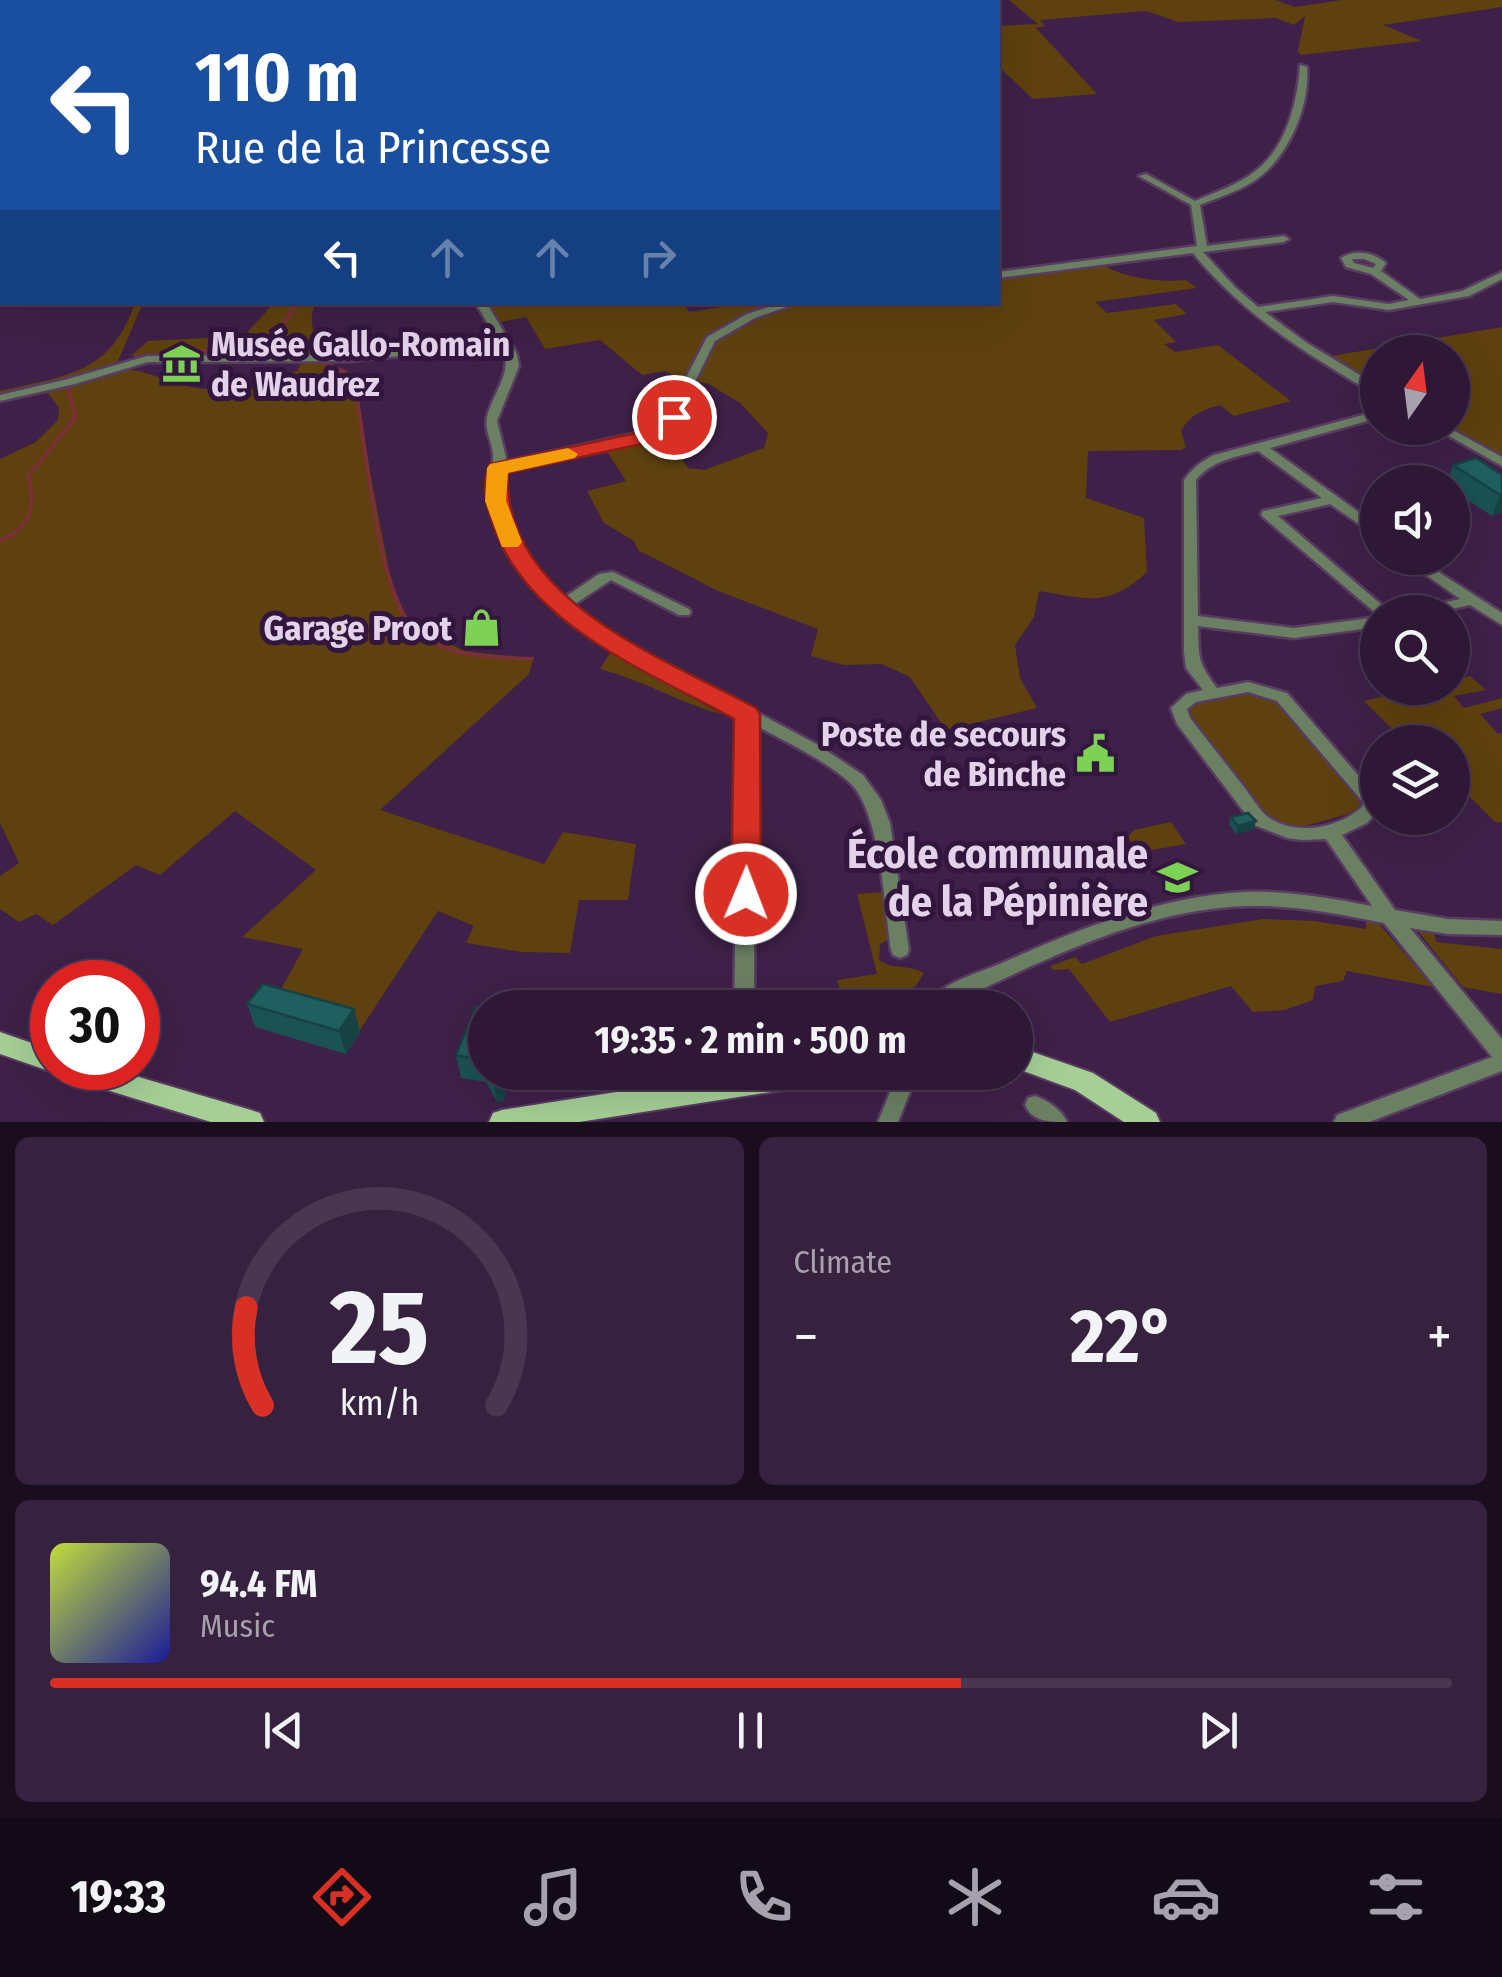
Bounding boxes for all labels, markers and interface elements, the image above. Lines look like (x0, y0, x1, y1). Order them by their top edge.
text: 110 m (195, 36, 359, 120)
icon: left (30, 40, 160, 170)
text: Rue de la Princesse (195, 121, 551, 175)
icon: left (315, 230, 370, 285)
icon: ahead (420, 230, 475, 285)
icon: ahead (525, 230, 580, 285)
icon: right (630, 230, 685, 285)
place label: Musée Gallo-Romain de Waudrez (211, 323, 510, 405)
north arrow (1360, 335, 1470, 445)
map controls (1360, 335, 1470, 835)
museum icon: Musée Gallo-Romain de Waudrez (160, 343, 202, 385)
pin (632, 375, 717, 460)
icon: arrive (647, 390, 702, 445)
button: sound (1360, 465, 1470, 575)
button: search (1360, 595, 1470, 705)
place label: Garage Proot (264, 607, 453, 649)
shop icon: Garage Proot (461, 607, 503, 649)
place label: Poste de secours de Binche (821, 713, 1066, 795)
button: layers (1360, 725, 1470, 835)
public building icon: Poste de secours de Binche (1075, 733, 1117, 775)
place label: École communale de la Pépinière (847, 828, 1148, 927)
position arrow (694, 842, 798, 946)
school or university icon: École communale de la Pépinière (1157, 856, 1199, 898)
speed limit sign: 30 (30, 960, 160, 1090)
text: 19:35 · 2 min · 500 m (595, 1017, 906, 1063)
text: Climate (794, 1243, 892, 1281)
text: 25 (329, 1266, 429, 1391)
text: 22° (1070, 1292, 1175, 1382)
text: − (794, 1304, 818, 1370)
text: + (1427, 1304, 1452, 1370)
text: km/h (339, 1382, 419, 1424)
text: 94.4 FM (200, 1561, 317, 1607)
text: Music (200, 1607, 275, 1645)
icon: previous (256, 1703, 311, 1758)
icon: pause (723, 1703, 778, 1758)
icon: next (1191, 1703, 1246, 1758)
icon: directions (307, 1862, 377, 1932)
icon: music (518, 1862, 588, 1932)
icon: phone (729, 1862, 799, 1932)
icon: climate (940, 1862, 1010, 1932)
icon: car (1151, 1862, 1221, 1932)
icon: filters (1361, 1862, 1431, 1932)
text: 19:33 (70, 1870, 166, 1924)

